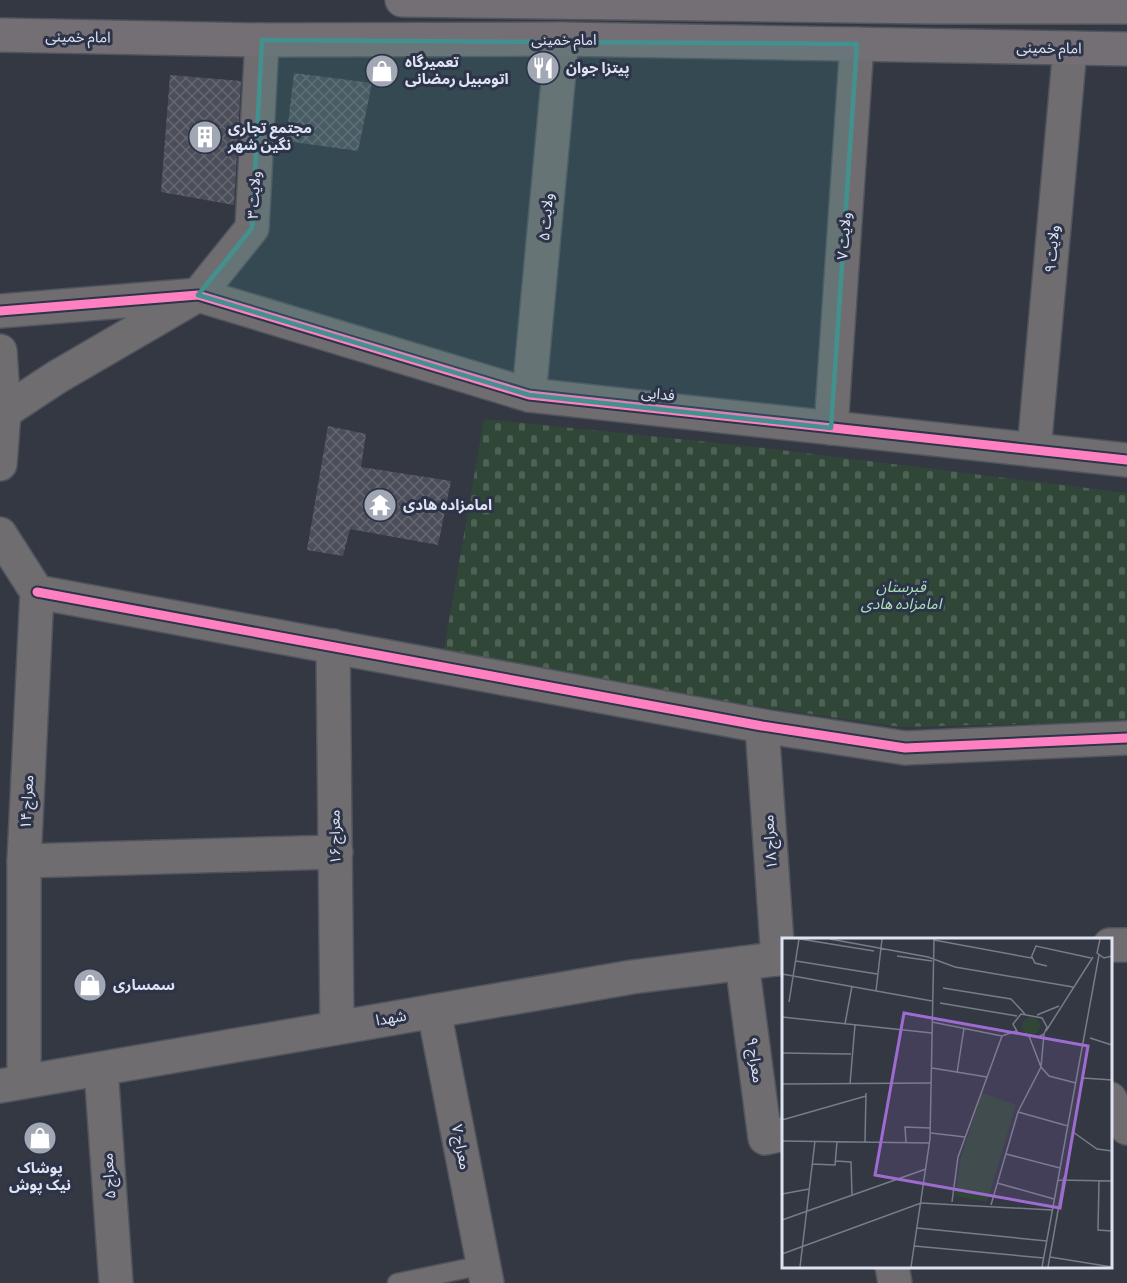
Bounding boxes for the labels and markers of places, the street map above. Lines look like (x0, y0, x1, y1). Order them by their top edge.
place label: تعمیرگاه اتومبیل رمضانی (405, 49, 509, 89)
restaurant icon: پیتزا جوان (525, 50, 561, 86)
shop icon: تعمیرگاه اتومبیل رمضانی (364, 53, 400, 89)
place label: پیتزا جوان (566, 55, 630, 78)
place label: مجتمع تجاری نگین شهر (227, 115, 312, 155)
building icon: مجتمع تجاری نگین شهر (187, 119, 223, 155)
temple icon: امامزاده هادی (362, 487, 398, 523)
place label: امامزاده هادی (403, 492, 492, 515)
shop icon: سمساری (72, 967, 108, 1003)
place label: سمساری (113, 972, 175, 995)
shop icon: پوشاک نیک پوش (22, 1120, 58, 1156)
place label: پوشاک نیک پوش (9, 1155, 71, 1195)

